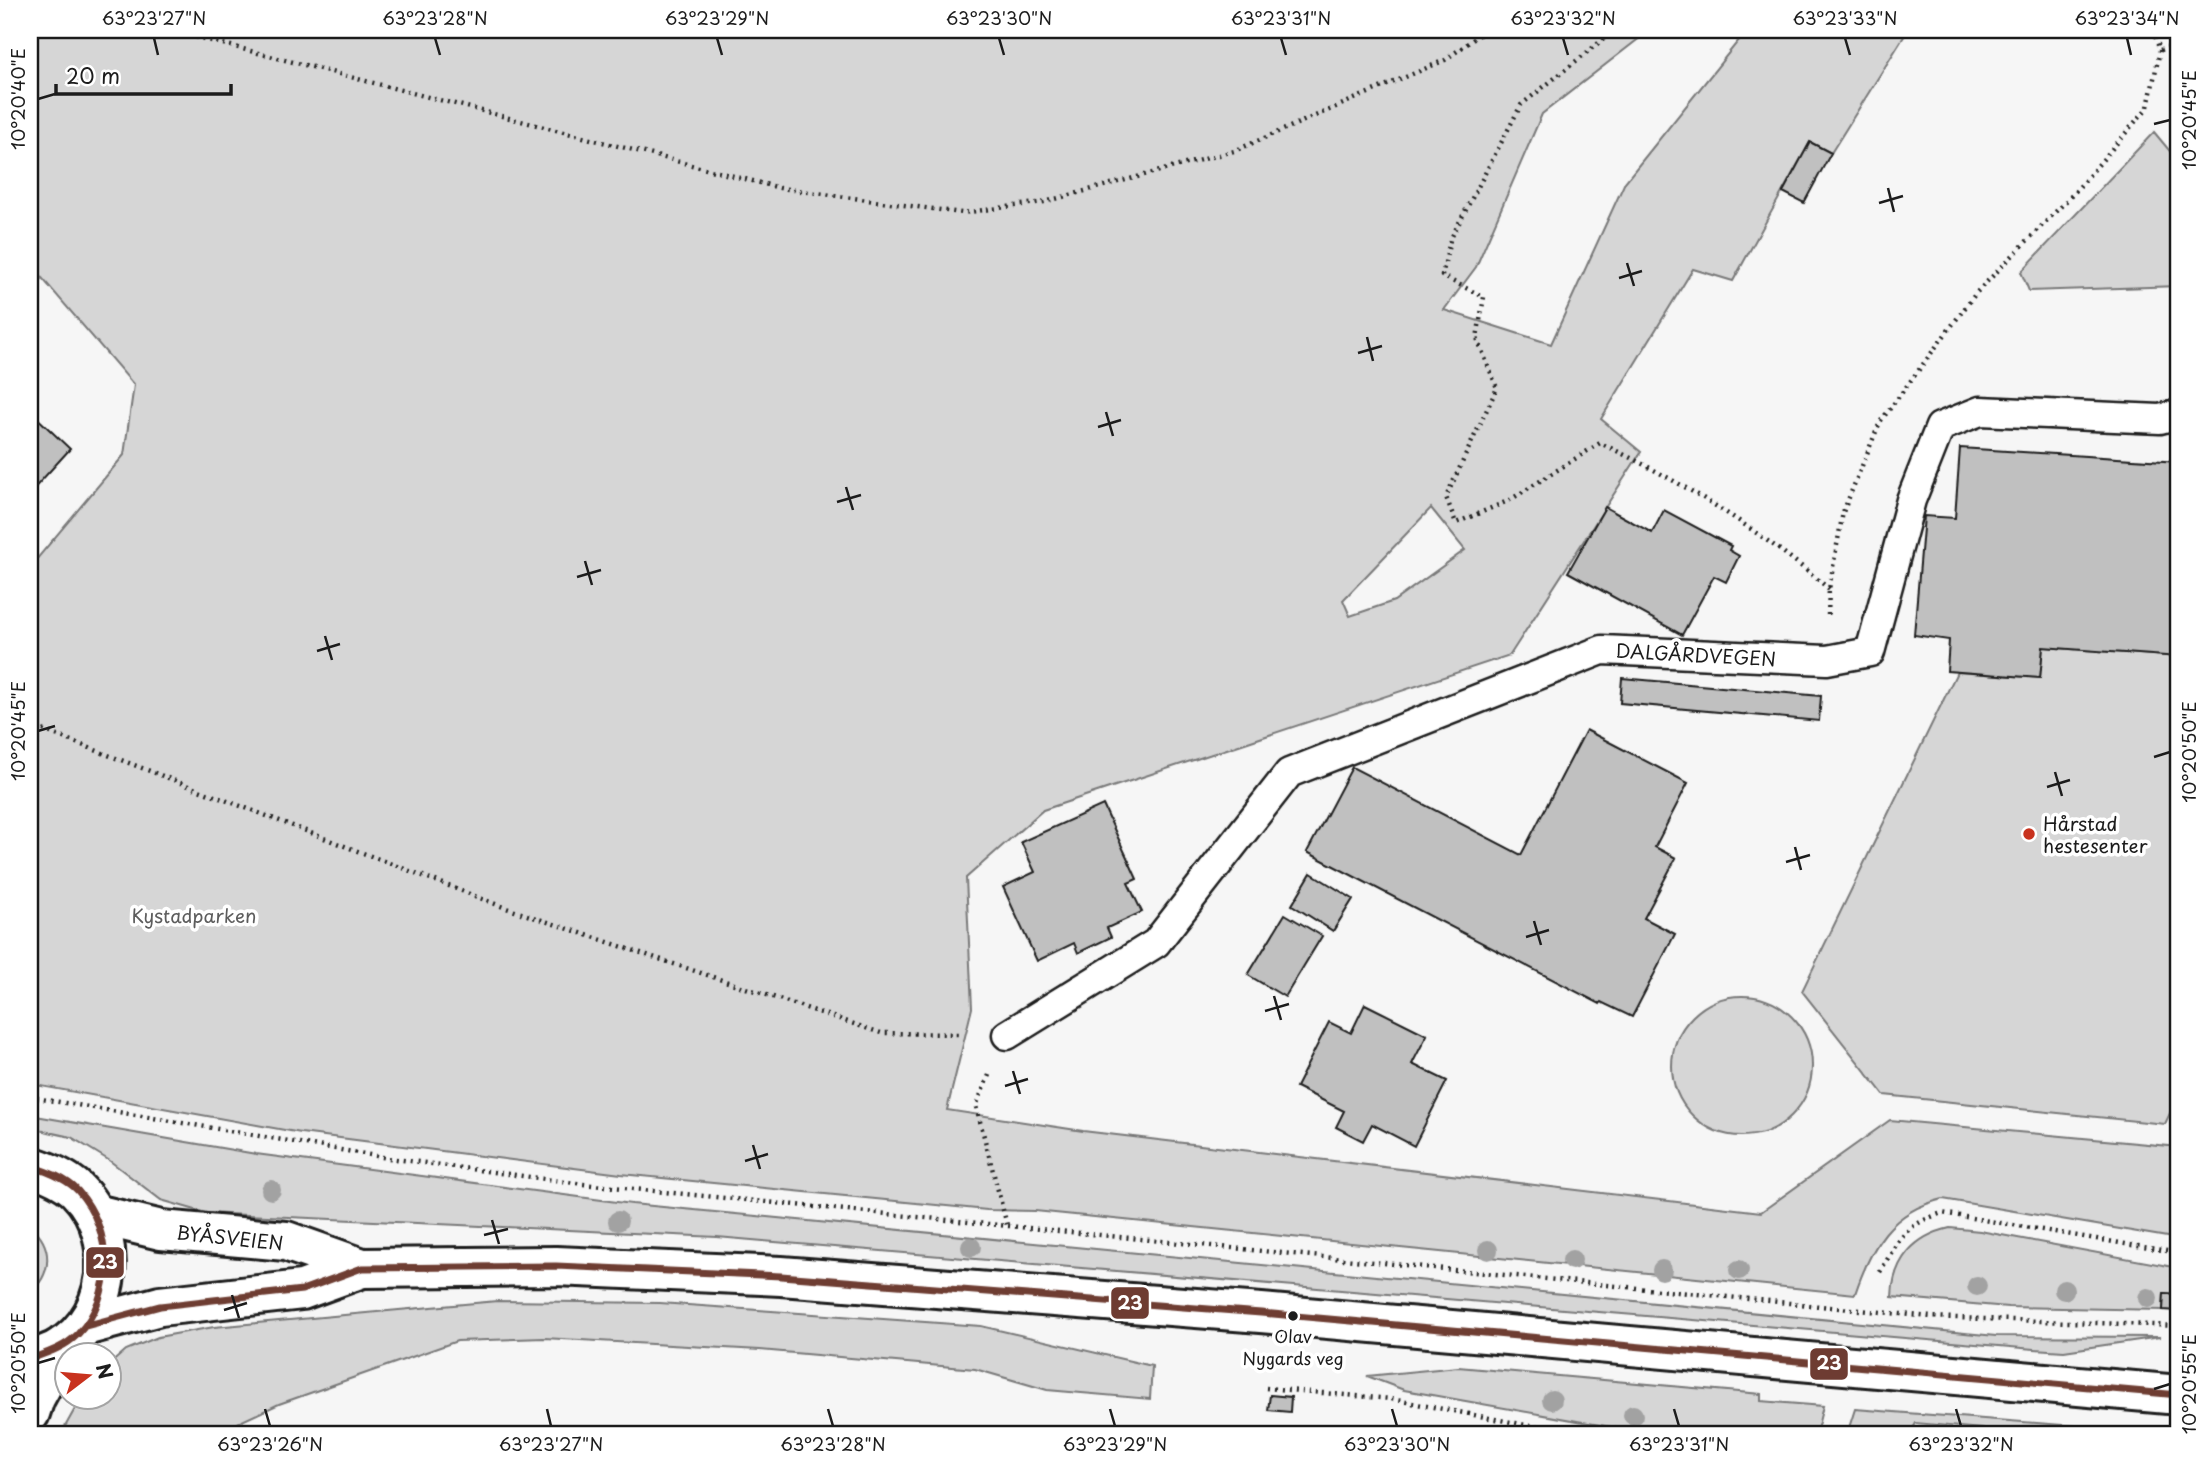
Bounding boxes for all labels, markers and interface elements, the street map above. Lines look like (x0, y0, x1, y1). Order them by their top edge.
text: 63°23'27"N (102, 4, 206, 31)
text: 63°23'28"N (382, 4, 488, 31)
text: 63°23'29"N (665, 4, 769, 31)
text: 63°23'30"N (946, 4, 1052, 31)
text: 63°23'31"N (1231, 4, 1331, 31)
text: 63°23'32"N (1510, 4, 1616, 31)
text: 63°23'33"N (1792, 4, 1898, 31)
text: 63°23'34"N (2074, 4, 2180, 31)
text: 10°20'40"E (4, 48, 31, 150)
scale bar (56, 52, 231, 96)
text: 20 m (66, 59, 120, 91)
text: 10°20'45"E (2175, 70, 2202, 170)
street label: DALGÅRDVEGEN (1615, 636, 1777, 672)
text: 10°20'45"E (4, 681, 31, 781)
text: 10°20'50"E (2175, 701, 2202, 803)
place label: Hårstad hestesenter (2043, 809, 2148, 859)
marker: Hårstad hestesenter (2021, 826, 2037, 842)
park label: Kystadparken (131, 901, 257, 929)
street label: BYÅSVEIEN (175, 1217, 285, 1257)
line badge: 23 (85, 1246, 125, 1279)
text: 23 (92, 1247, 118, 1275)
line badge: 23 (1110, 1286, 1150, 1320)
text: 23 (1117, 1288, 1143, 1316)
marker: Olav Nygards veg (1286, 1309, 1300, 1323)
text: 10°20'50"E (4, 1312, 31, 1414)
place label: Olav Nygards veg (1243, 1323, 1343, 1371)
text: 10°20'55"E (2175, 1334, 2202, 1434)
north arrow (52, 1342, 122, 1412)
line badge: 23 (1809, 1347, 1849, 1381)
text: 23 (1816, 1348, 1842, 1376)
text: N (90, 1360, 121, 1382)
text: 63°23'26"N (217, 1430, 323, 1457)
text: 63°23'27"N (499, 1430, 603, 1457)
text: 63°23'28"N (780, 1430, 886, 1457)
text: 63°23'29"N (1063, 1430, 1167, 1457)
text: 63°23'30"N (1344, 1430, 1450, 1457)
text: 63°23'31"N (1629, 1430, 1729, 1457)
text: 63°23'32"N (1908, 1430, 2014, 1457)

